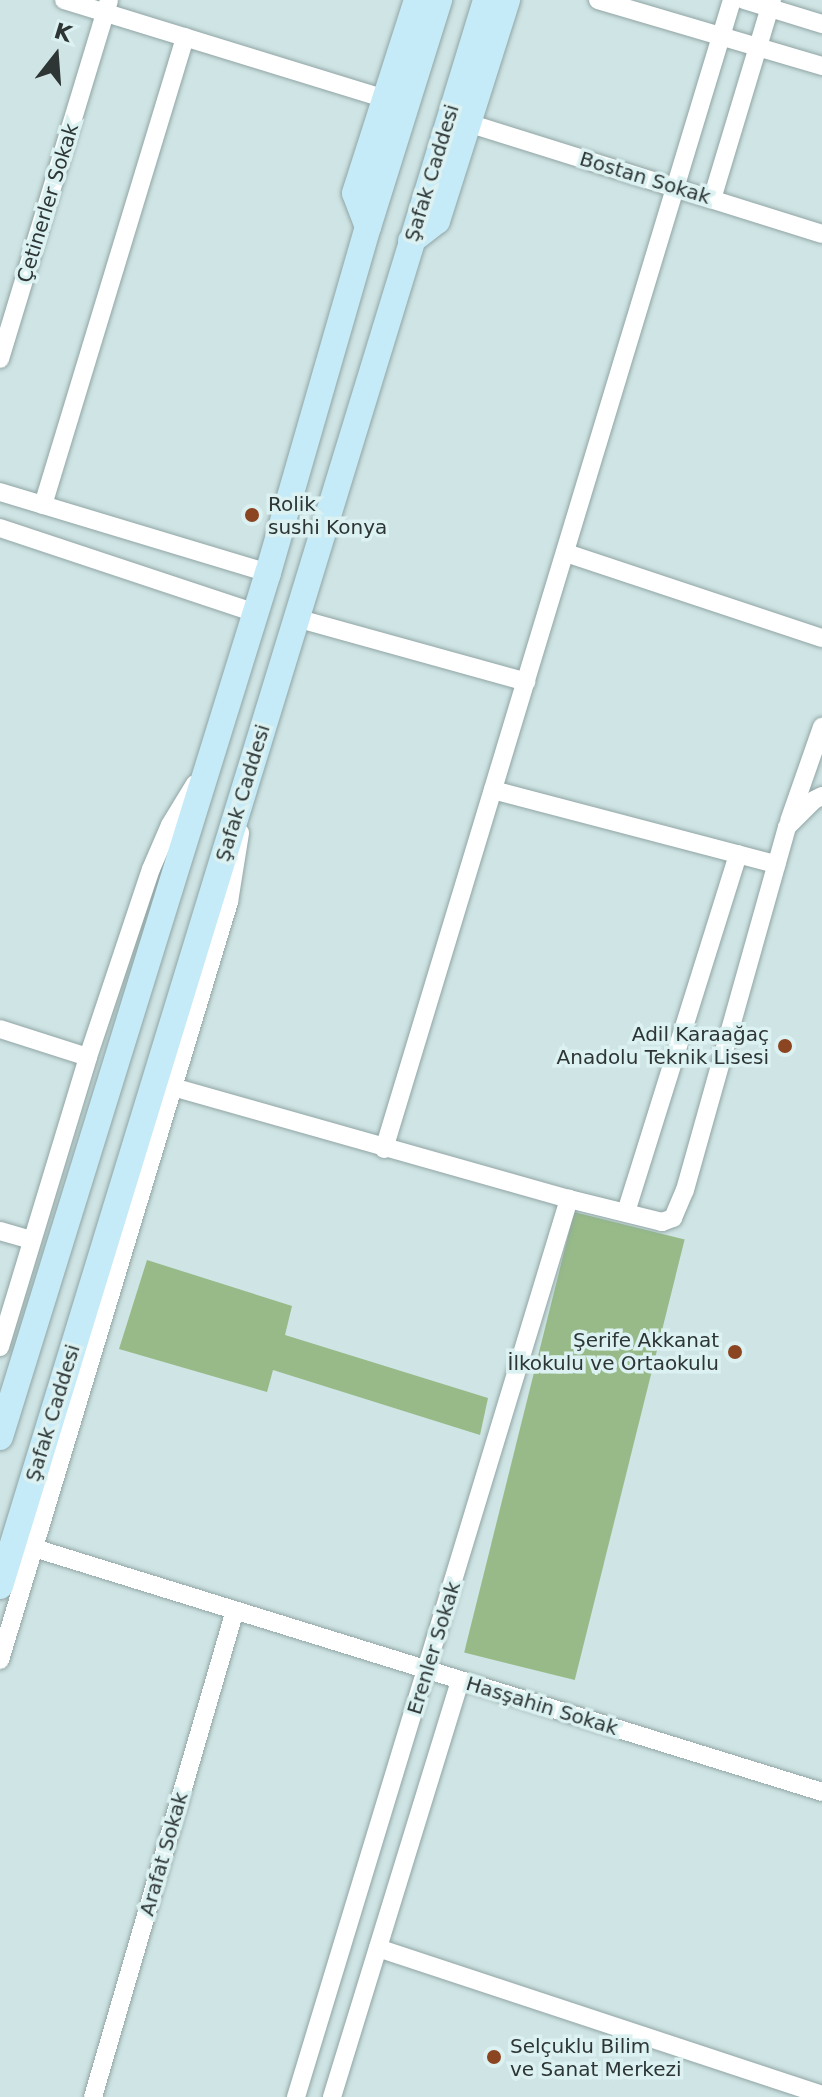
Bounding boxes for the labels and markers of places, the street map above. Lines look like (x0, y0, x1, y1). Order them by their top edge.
place label: Rolik sushi Konya (268, 492, 387, 539)
marker: Rolik sushi Konya (243, 506, 261, 524)
place label: Adil Karaağaç Anadolu Teknik Lisesi (557, 1022, 769, 1069)
marker: Adil Karaağaç Anadolu Teknik Lisesi (776, 1037, 794, 1055)
place label: Şerife Akkanat İlkokulu ve Ortaokulu (508, 1328, 719, 1375)
marker: Şerife Akkanat İlkokulu ve Ortaokulu (726, 1343, 744, 1361)
place label: Selçuklu Bilim ve Sanat Merkezi (510, 2034, 682, 2081)
marker: Selçuklu Bilim ve Sanat Merkezi (485, 2048, 503, 2066)

